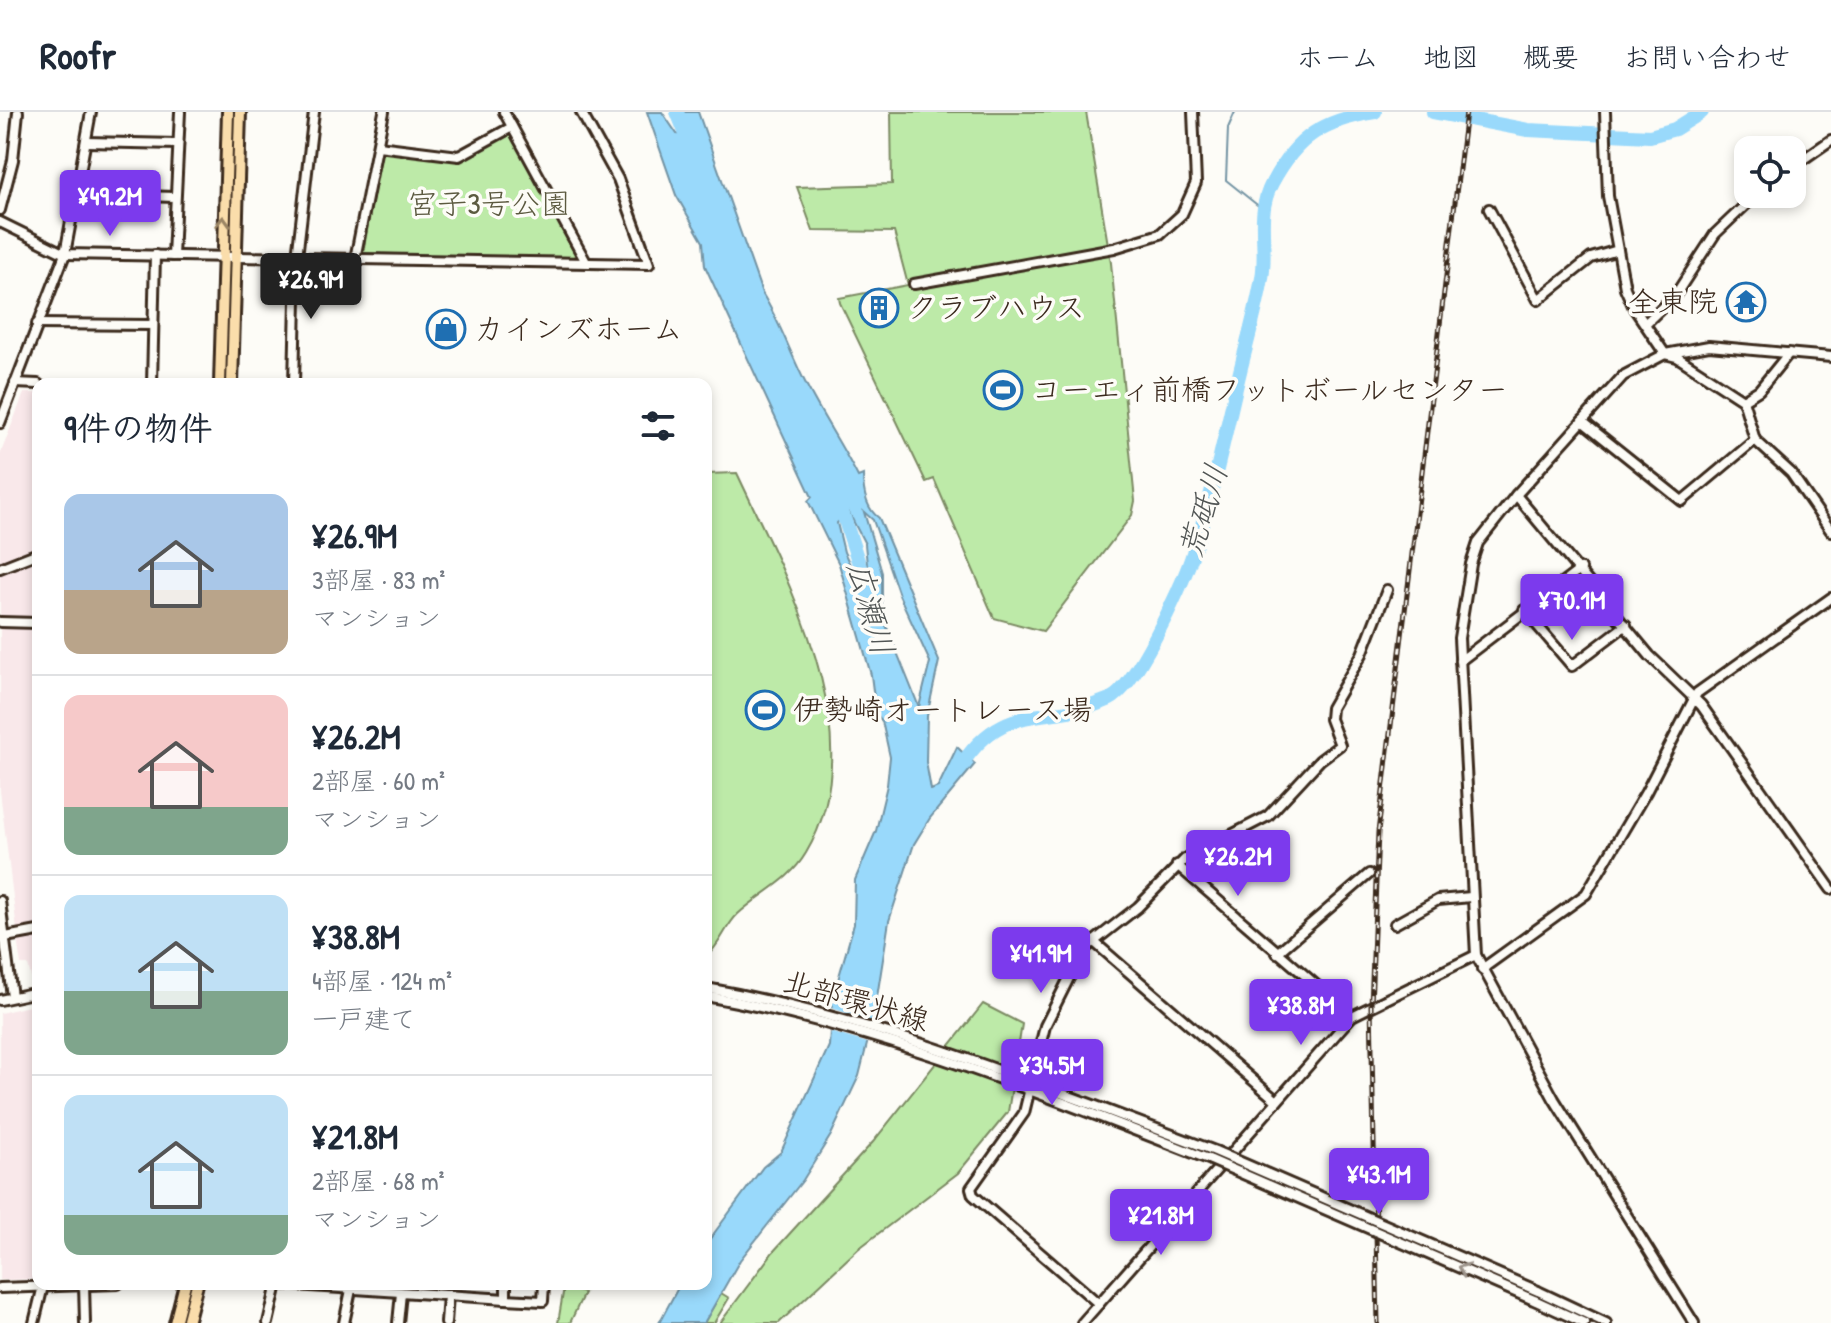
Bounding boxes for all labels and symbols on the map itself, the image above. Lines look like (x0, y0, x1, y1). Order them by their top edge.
pin: ¥49.2M (45, 170, 175, 238)
park label: 宮子3号公園 (407, 183, 571, 223)
one-way arrow (215, 215, 232, 228)
pin: ¥26.9M (246, 253, 376, 321)
place label: 全東院 (1628, 281, 1718, 321)
temple icon: 全東院 (1725, 281, 1767, 323)
building icon: クラブハウス (858, 287, 900, 329)
place label: クラブハウス (907, 287, 1085, 327)
shop icon: カインズホーム (425, 308, 467, 350)
place label: カインズホーム (474, 308, 683, 348)
sports icon: コーエィ前橋フットボールセンター (982, 369, 1024, 411)
place label: コーエィ前橋フットボールセンター (1031, 369, 1508, 409)
water label: 荒砥川 (1168, 459, 1237, 563)
water label: 広瀬川 (838, 556, 905, 660)
pin: ¥70.1M (1507, 574, 1637, 642)
sports icon: 伊勢崎オートレース場 (744, 689, 786, 731)
place label: 伊勢崎オートレース場 (793, 689, 1092, 729)
pin: ¥26.2M (1173, 830, 1303, 898)
pin: ¥41.9M (976, 927, 1106, 995)
street label: 北部環状線 (779, 960, 934, 1040)
pin: ¥38.8M (1236, 979, 1366, 1047)
pin: ¥34.5M (987, 1039, 1117, 1107)
pin: ¥43.1M (1314, 1148, 1444, 1216)
pin: ¥21.8M (1096, 1189, 1226, 1257)
one-way arrow (1457, 1263, 1471, 1279)

